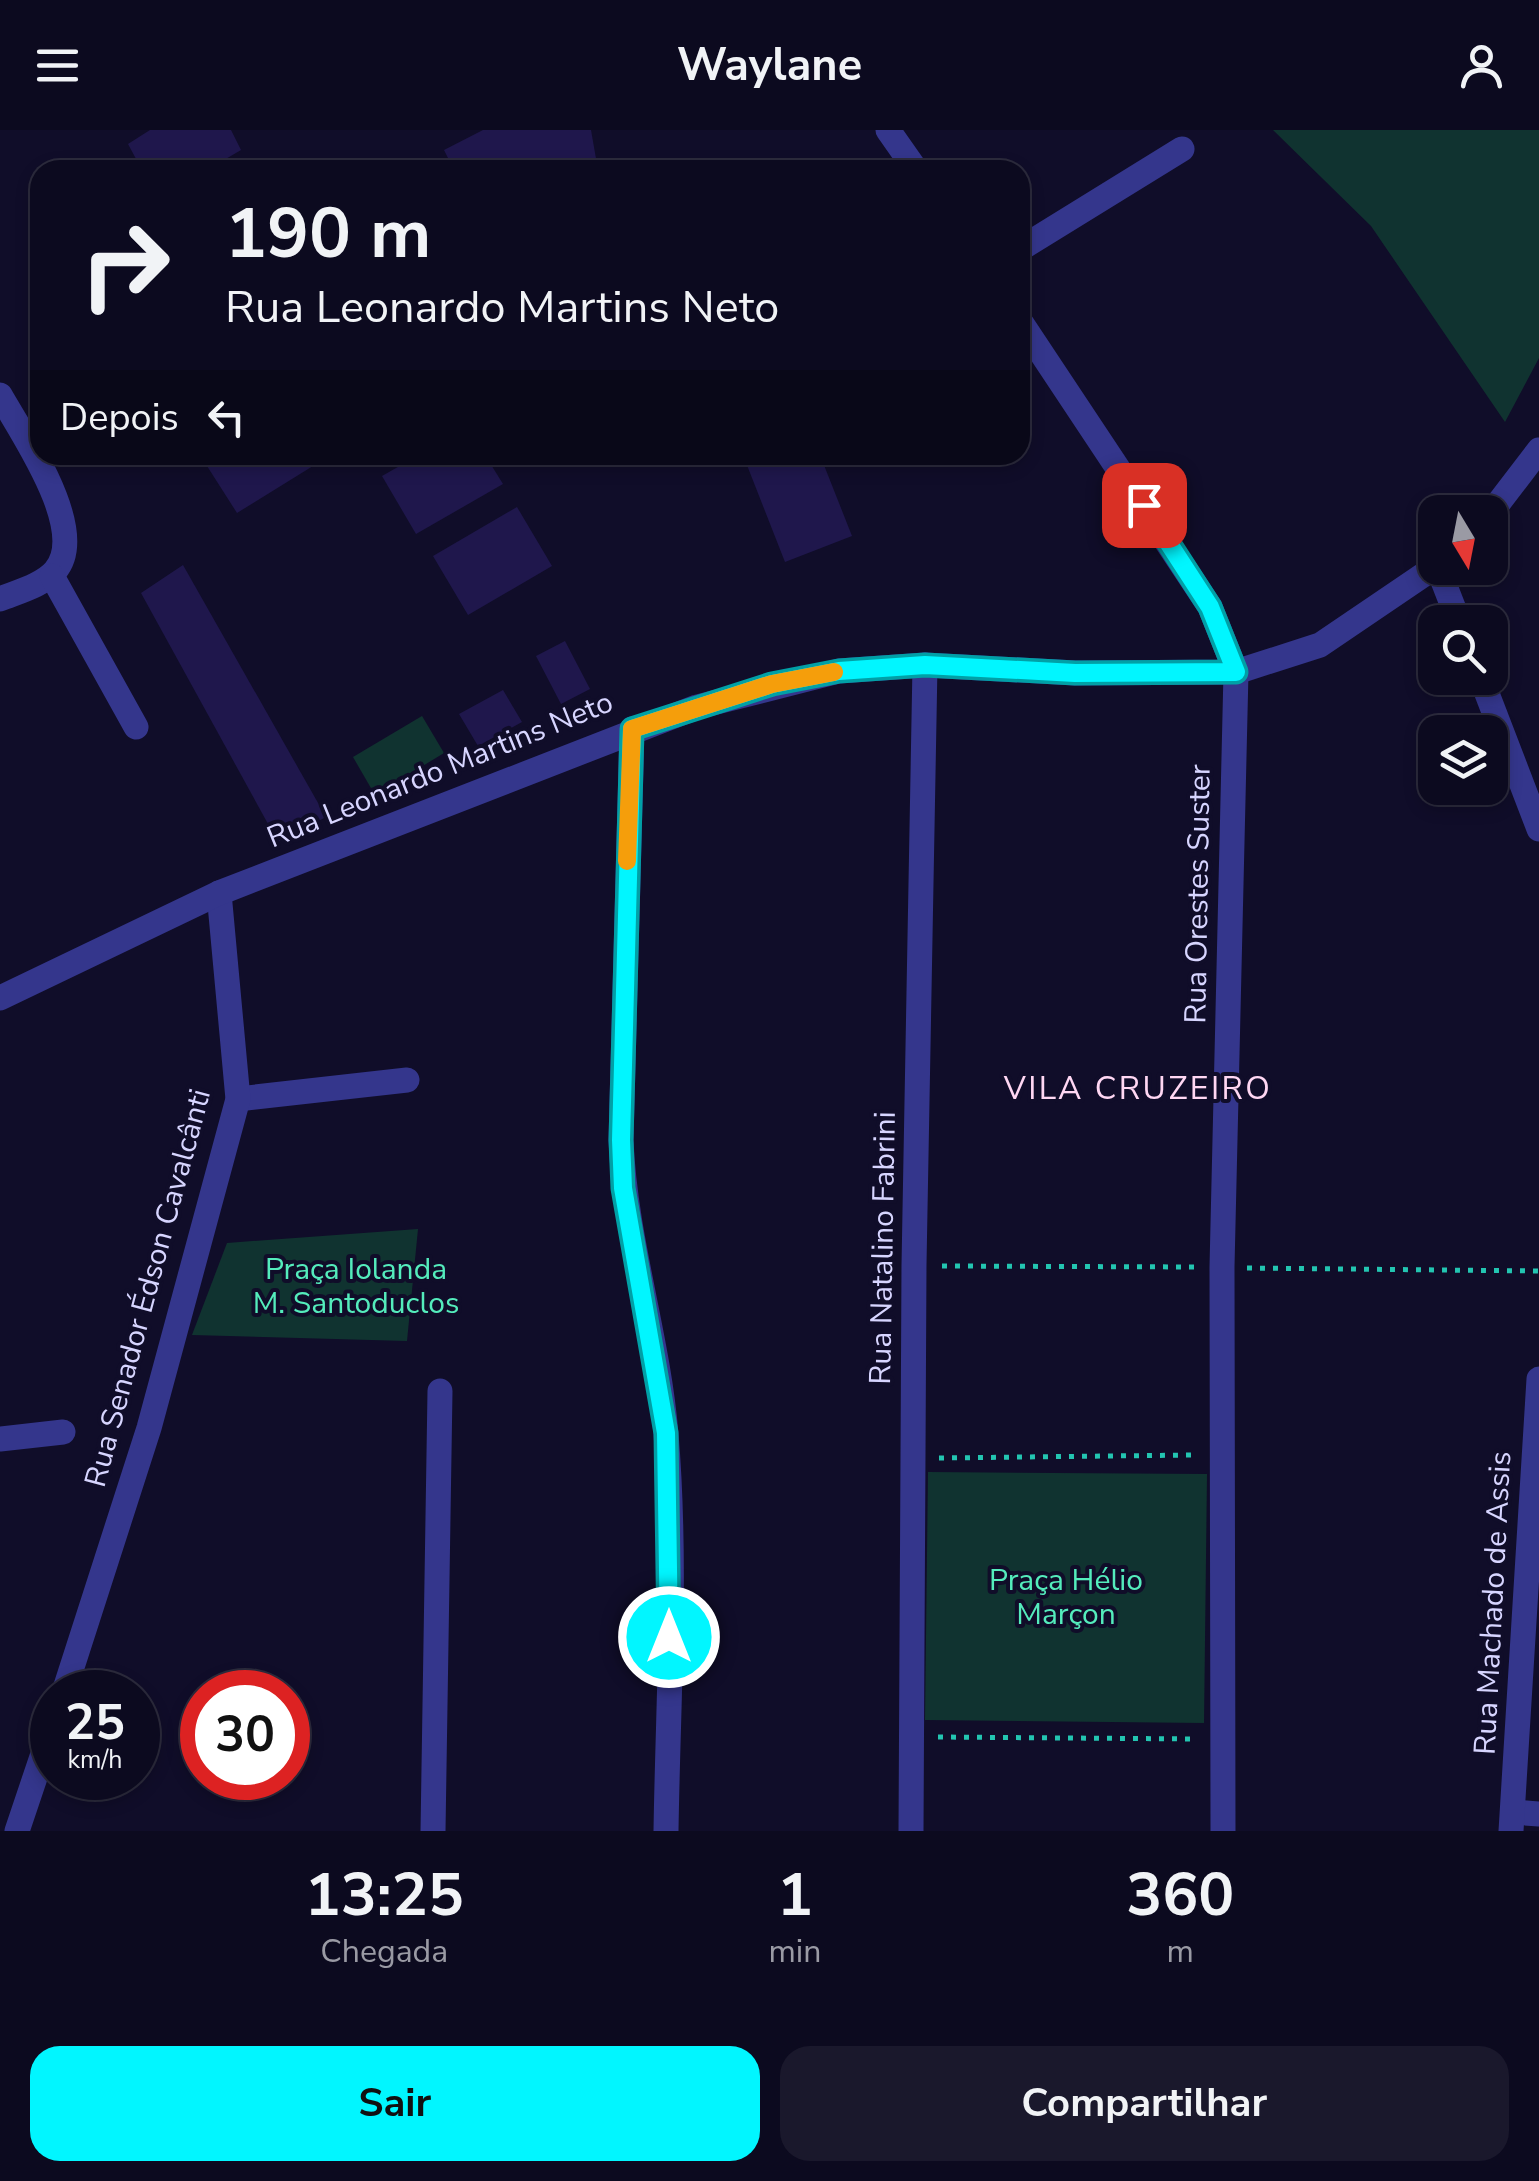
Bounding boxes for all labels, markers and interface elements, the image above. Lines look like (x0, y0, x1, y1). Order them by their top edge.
text: Waylane (677, 35, 862, 96)
icon: menu (30, 38, 85, 93)
icon: person (1454, 38, 1509, 93)
text: 190 m (225, 186, 431, 282)
icon: right (60, 200, 190, 330)
text: Rua Leonardo Martins Neto (225, 277, 779, 338)
icon: left (199, 390, 254, 445)
text: Depois (60, 392, 179, 443)
pin (1102, 463, 1187, 548)
icon: arrive (1117, 478, 1172, 533)
north arrow (1418, 495, 1508, 585)
map controls (1418, 495, 1508, 805)
button: search (1418, 605, 1508, 695)
street label: Rua Leonardo Martins Neto (261, 682, 619, 858)
button: layers (1418, 715, 1508, 805)
street label: Rua Orestes Suster (1175, 764, 1221, 1024)
district label: VILA CRUZEIRO (1003, 1067, 1272, 1110)
street label: Rua Senador Édson Cavalcânti (75, 1084, 221, 1492)
street label: Rua Natalino Fabrini (860, 1111, 906, 1385)
park label: Praça Iolanda M. Santoduclos (253, 1249, 459, 1324)
street label: Rua Machado de Assis (1465, 1450, 1521, 1756)
park label: Praça Hélio Marçon (989, 1560, 1143, 1635)
position arrow (617, 1585, 721, 1689)
speed limit sign: 30 (180, 1670, 310, 1800)
text: 25 (65, 1688, 125, 1757)
text: km/h (67, 1743, 123, 1777)
text: 13:25 (305, 1854, 464, 1936)
text: 1 (777, 1854, 813, 1936)
text: 360 (1126, 1854, 1234, 1936)
text: Chegada (320, 1930, 448, 1973)
text: min (768, 1930, 821, 1973)
text: m (1166, 1930, 1194, 1973)
button: Sair (30, 2046, 760, 2161)
button: Compartilhar (780, 2046, 1509, 2161)

